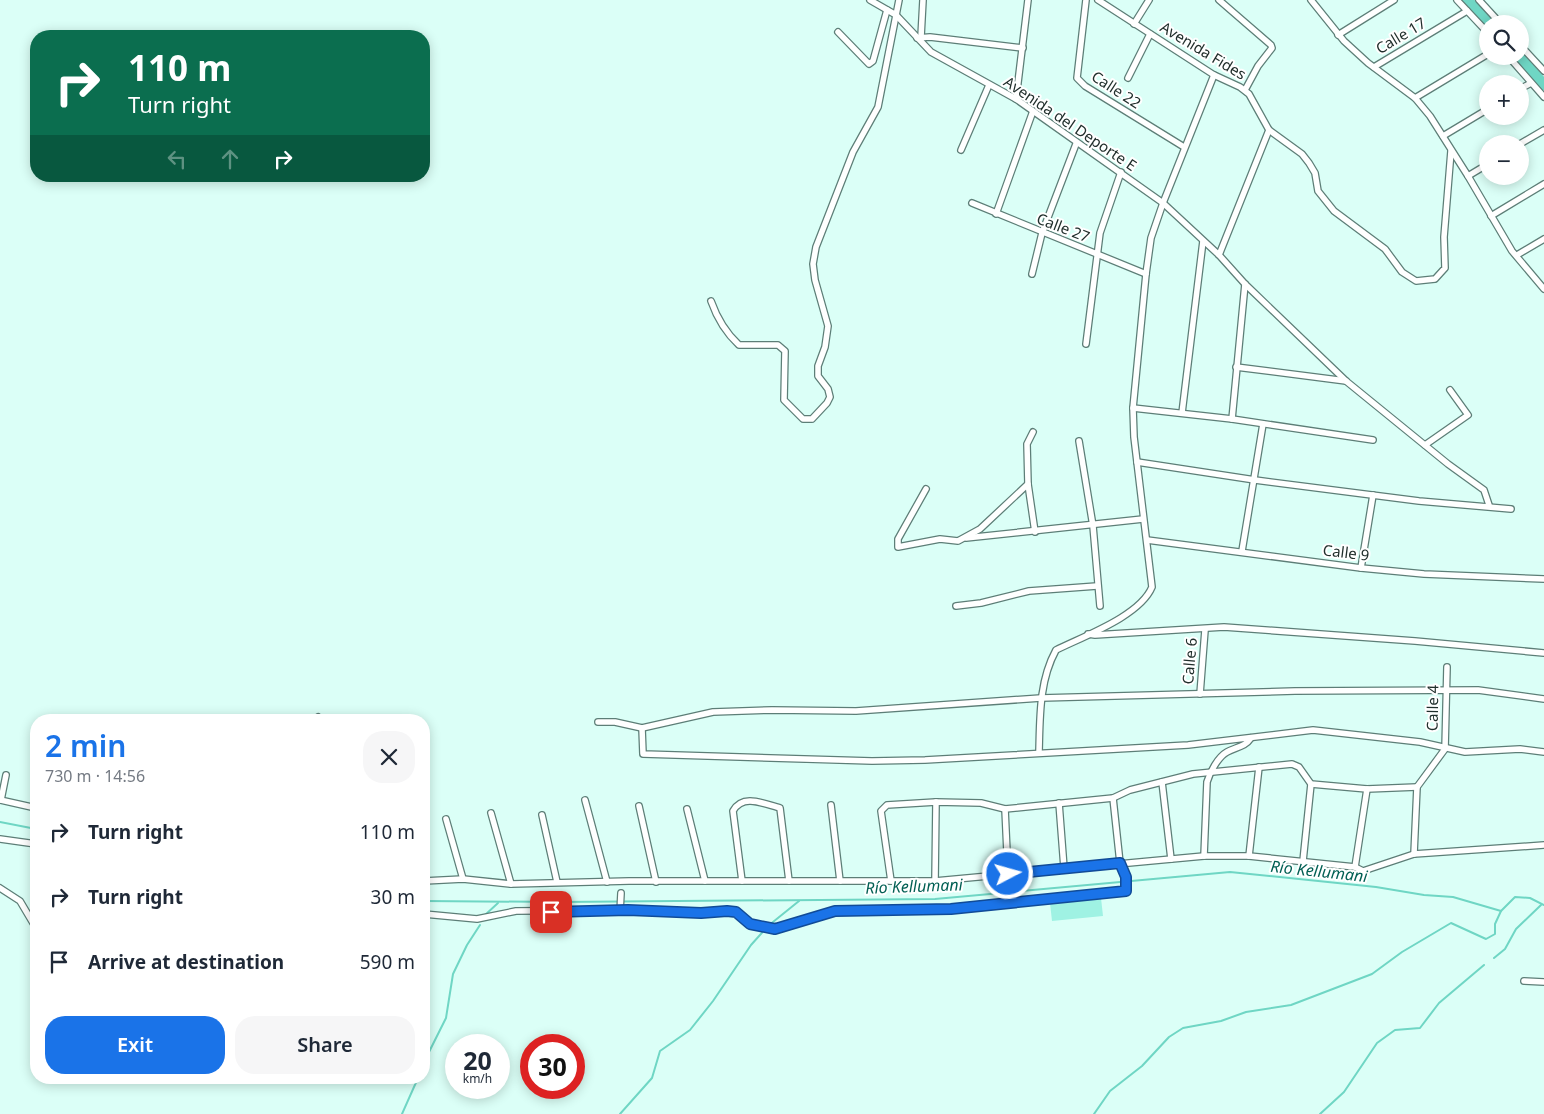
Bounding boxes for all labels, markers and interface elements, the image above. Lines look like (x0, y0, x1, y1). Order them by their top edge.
street label: Calle 17 (1372, 12, 1429, 58)
map controls (1479, 15, 1529, 185)
button: search (1479, 15, 1529, 65)
street label: Avenida Fides (1157, 17, 1250, 84)
text: 110 m (128, 44, 231, 91)
icon: right (45, 50, 110, 115)
street label: Calle 22 (1088, 66, 1145, 113)
street label: Avenida del Deporte E (1000, 71, 1141, 175)
button: + (1479, 75, 1529, 125)
text: Turn right (128, 89, 231, 119)
button: − (1479, 135, 1529, 185)
icon: left (163, 145, 191, 173)
icon: ahead (216, 145, 244, 173)
icon: right (269, 145, 297, 173)
street label: Calle 27 (1034, 208, 1093, 246)
street label: Calle 9 (1322, 539, 1370, 565)
street label: Calle 6 (1177, 637, 1201, 685)
street label: Calle 4 (1422, 684, 1442, 731)
text: 2 min (45, 725, 126, 766)
button: close (363, 731, 415, 783)
text: 730 m · 14:56 (45, 765, 145, 787)
icon: right (45, 818, 73, 846)
text: Turn right (88, 819, 183, 845)
text: 110 m (360, 819, 415, 845)
position arrow (981, 847, 1033, 899)
water label: Río Kellumani (1269, 855, 1369, 887)
water label: Río Kellumani (865, 873, 964, 899)
icon: right (45, 883, 73, 911)
text: Turn right (88, 884, 183, 910)
text: 30 m (371, 884, 415, 910)
pin (530, 891, 572, 933)
icon: arrive (537, 898, 565, 926)
icon: arrive (45, 948, 73, 976)
text: Arrive at destination (88, 949, 284, 975)
text: 590 m (360, 949, 415, 975)
button: Exit (45, 1016, 225, 1074)
button: Share (235, 1016, 415, 1074)
speed limit sign: 30 (520, 1034, 585, 1099)
text: 20 (463, 1043, 492, 1077)
text: km/h (463, 1070, 492, 1087)

